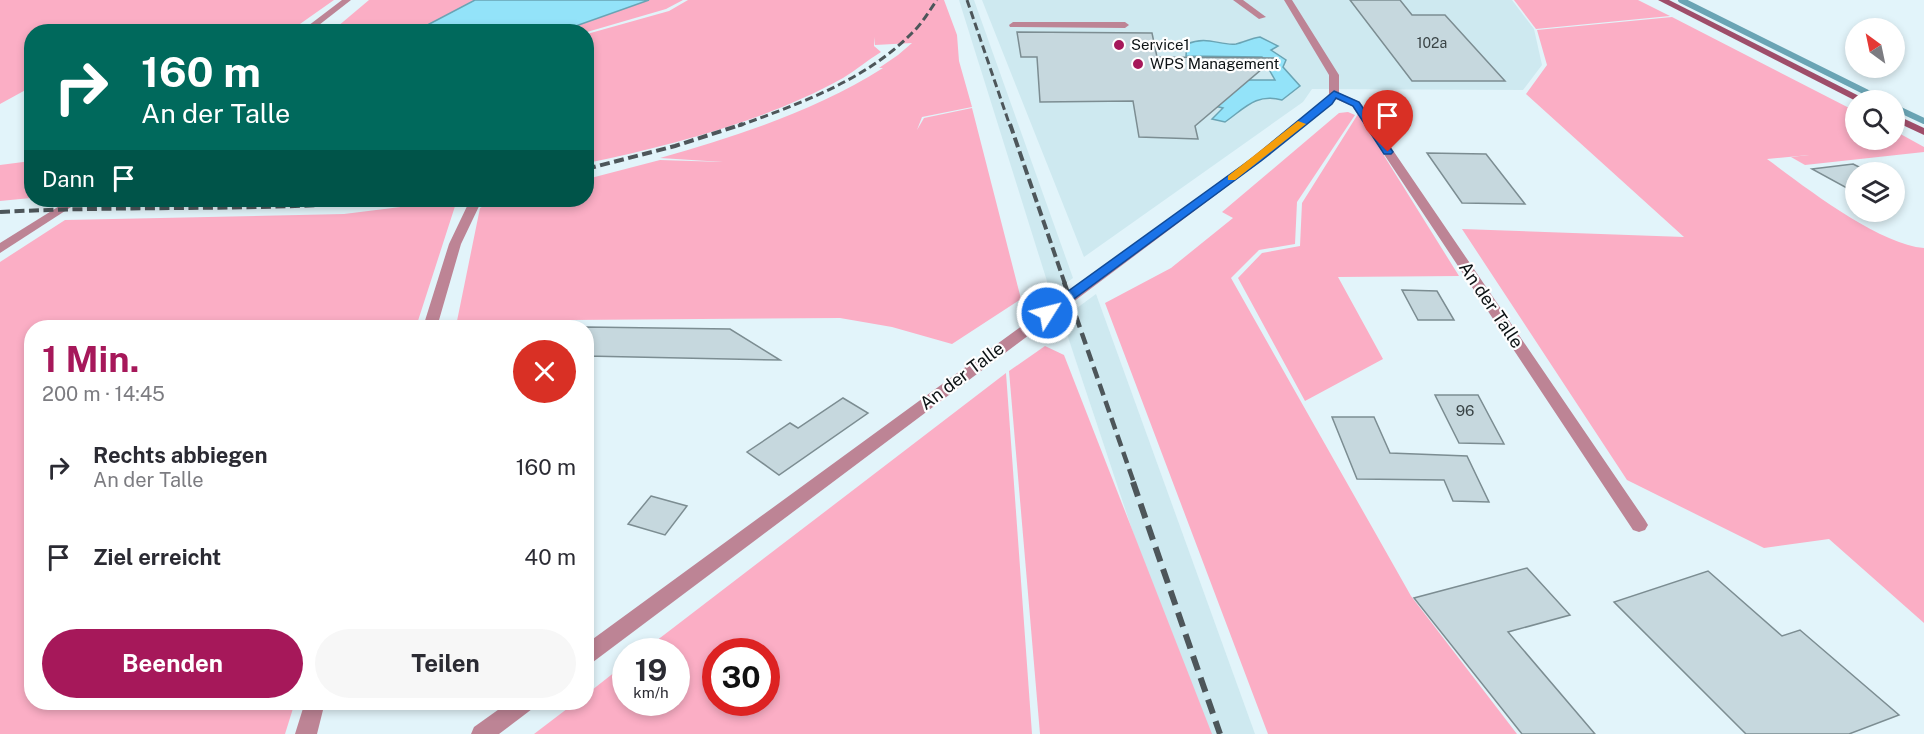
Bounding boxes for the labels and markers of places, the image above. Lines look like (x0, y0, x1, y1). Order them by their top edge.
place label: Service1 (1131, 36, 1190, 53)
marker: Service1 (1112, 38, 1126, 52)
place label: WPS Management (1150, 55, 1280, 72)
marker: WPS Management (1131, 57, 1145, 71)
pin (1362, 90, 1413, 152)

